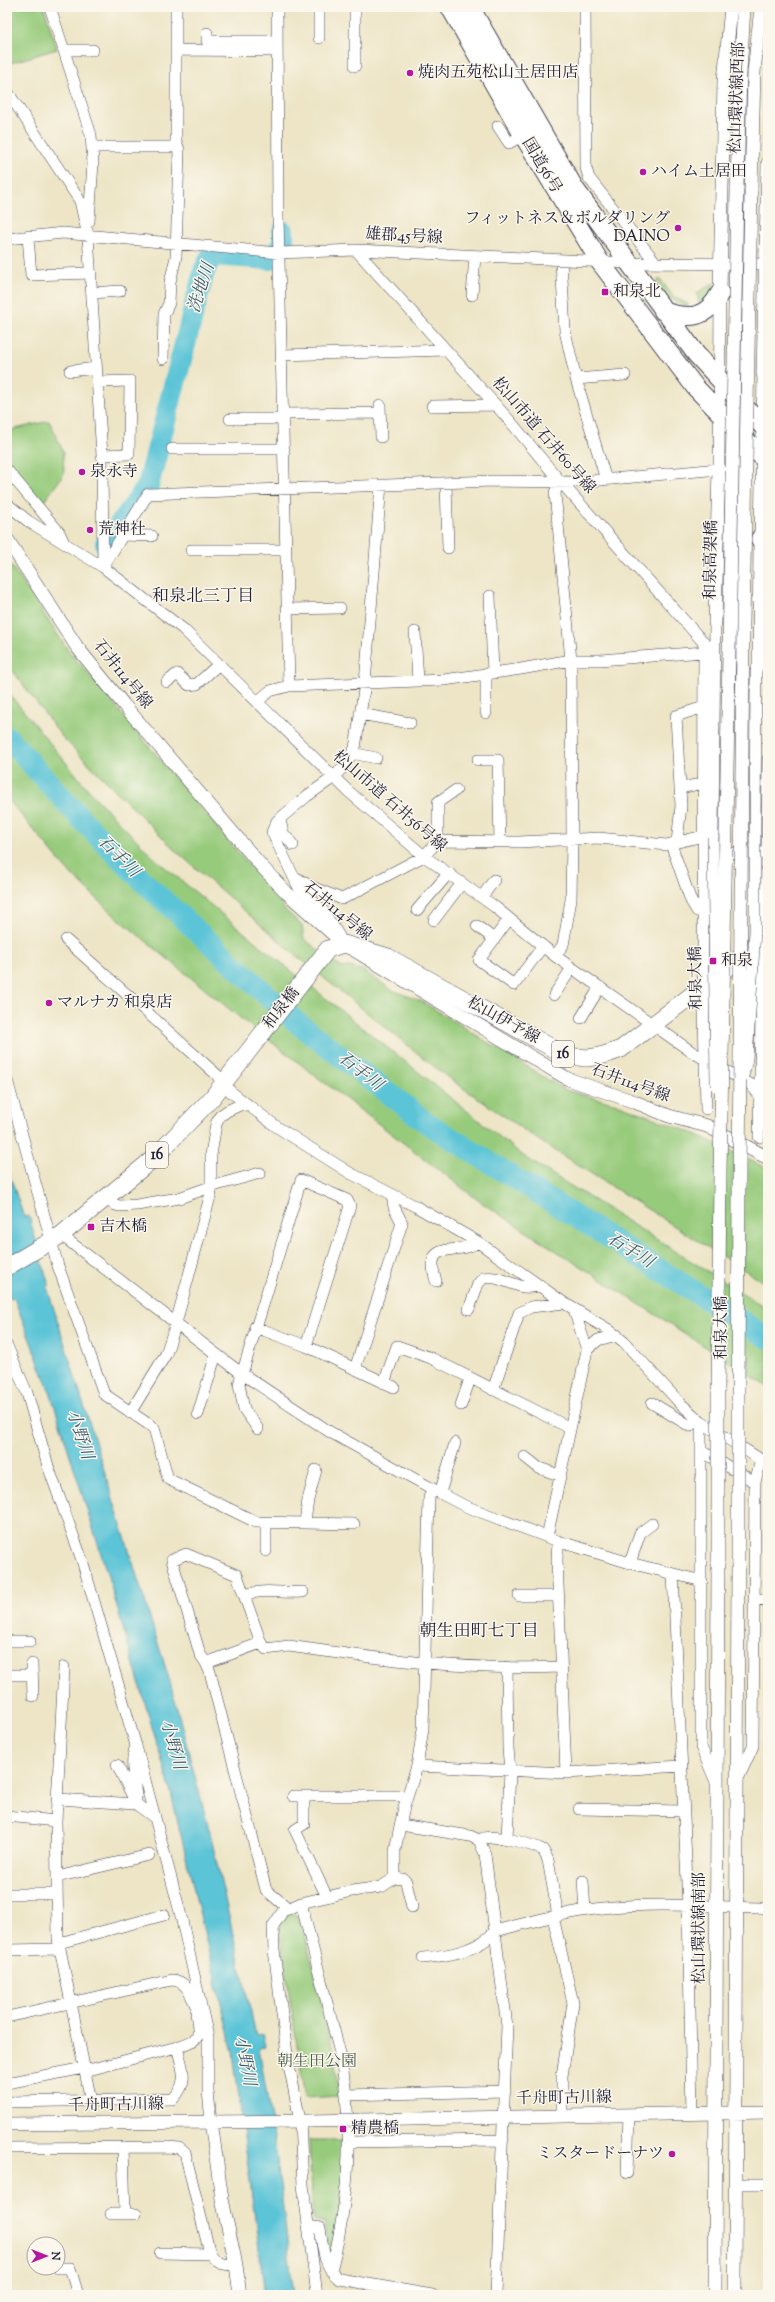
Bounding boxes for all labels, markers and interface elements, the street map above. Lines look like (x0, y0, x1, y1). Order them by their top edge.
street label: 松山環状線西部 (725, 42, 751, 154)
place label: 焼肉五苑松山土居田店 (418, 62, 578, 85)
marker: 焼肉五苑松山土居田店 (405, 68, 415, 78)
street label: 国道56号 (515, 134, 567, 198)
place label: ハイム土居田 (651, 161, 747, 184)
marker: ハイム土居田 (638, 167, 648, 177)
place label: フィットネス＆ボルダリング DAINO (464, 208, 670, 249)
street label: 雄郡45号線 (365, 223, 443, 251)
marker: フィットネス＆ボルダリング DAINO (673, 223, 683, 233)
water label: 洗地川 (183, 258, 222, 316)
place label: 和泉北 (613, 281, 661, 304)
marker: 和泉北 (600, 287, 610, 297)
street label: 松山市道 石井60号線 (486, 373, 600, 499)
place label: 泉永寺 (90, 461, 138, 484)
marker: 泉永寺 (77, 467, 87, 477)
place label: 荒神社 (98, 519, 146, 542)
street label: 和泉高架橋 (700, 520, 724, 600)
marker: 荒神社 (85, 525, 95, 535)
district label: 和泉北三丁目 (152, 585, 254, 609)
street label: 石井114号線 (87, 636, 157, 714)
street label: 松山市道 石井56号線 (327, 746, 451, 858)
water label: 石手川 (91, 830, 146, 885)
street label: 石井114号線 (298, 877, 376, 947)
street label: 和泉大橋 (685, 946, 709, 1010)
place label: 和泉 (721, 950, 753, 973)
marker: 和泉 (708, 956, 718, 966)
street label: 和泉橋 (258, 983, 306, 1035)
place label: マルナカ 和泉店 (57, 992, 172, 1015)
street label: 松山伊予線 (462, 992, 544, 1050)
marker: マルナカ 和泉店 (44, 998, 54, 1008)
road number: 16 (552, 1041, 574, 1067)
water label: 石手川 (333, 1047, 389, 1098)
street label: 石井114号線 (587, 1059, 673, 1109)
road number: 16 (146, 1142, 168, 1168)
place label: 吉木橋 (99, 1216, 147, 1239)
marker: 吉木橋 (86, 1222, 96, 1232)
water label: 石手川 (602, 1227, 660, 1276)
street label: 和泉大橋 (711, 1296, 734, 1360)
water label: 小野川 (60, 1407, 99, 1465)
district label: 朝生田町七丁目 (420, 1620, 539, 1644)
water label: 小野川 (153, 1717, 191, 1775)
street label: 松山環状線南部 (689, 1872, 712, 1984)
water label: 小野川 (227, 2034, 261, 2090)
park label: 朝生田公園 (277, 2051, 357, 2074)
street label: 千舟町古川線 (516, 2087, 612, 2111)
street label: 千舟町古川線 (68, 2094, 164, 2118)
place label: 精農橋 (351, 2118, 399, 2141)
marker: 精農橋 (338, 2124, 348, 2134)
place label: ミスタードーナツ (536, 2143, 664, 2166)
marker: ミスタードーナツ (667, 2149, 677, 2159)
north arrow (26, 2236, 66, 2276)
text: N (47, 2251, 63, 2261)

